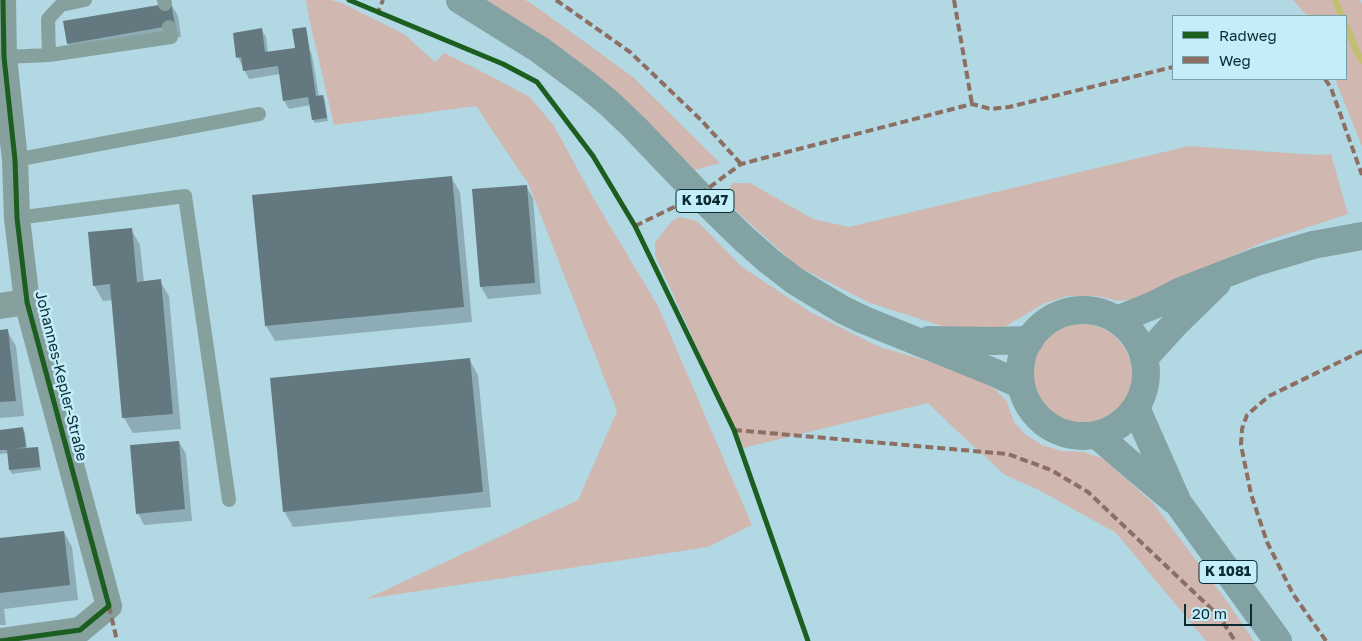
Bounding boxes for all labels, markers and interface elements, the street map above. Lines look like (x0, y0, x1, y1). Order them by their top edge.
legend (1172, 15, 1347, 80)
text: Radweg (1219, 26, 1277, 44)
text: Weg (1219, 51, 1251, 69)
road number: K 1047 (676, 190, 734, 212)
street label: Johannes-Kepler-Straße (31, 289, 91, 463)
road number: K 1081 (1199, 560, 1257, 584)
scale bar (1187, 594, 1254, 626)
text: 20 m (1192, 604, 1227, 622)

